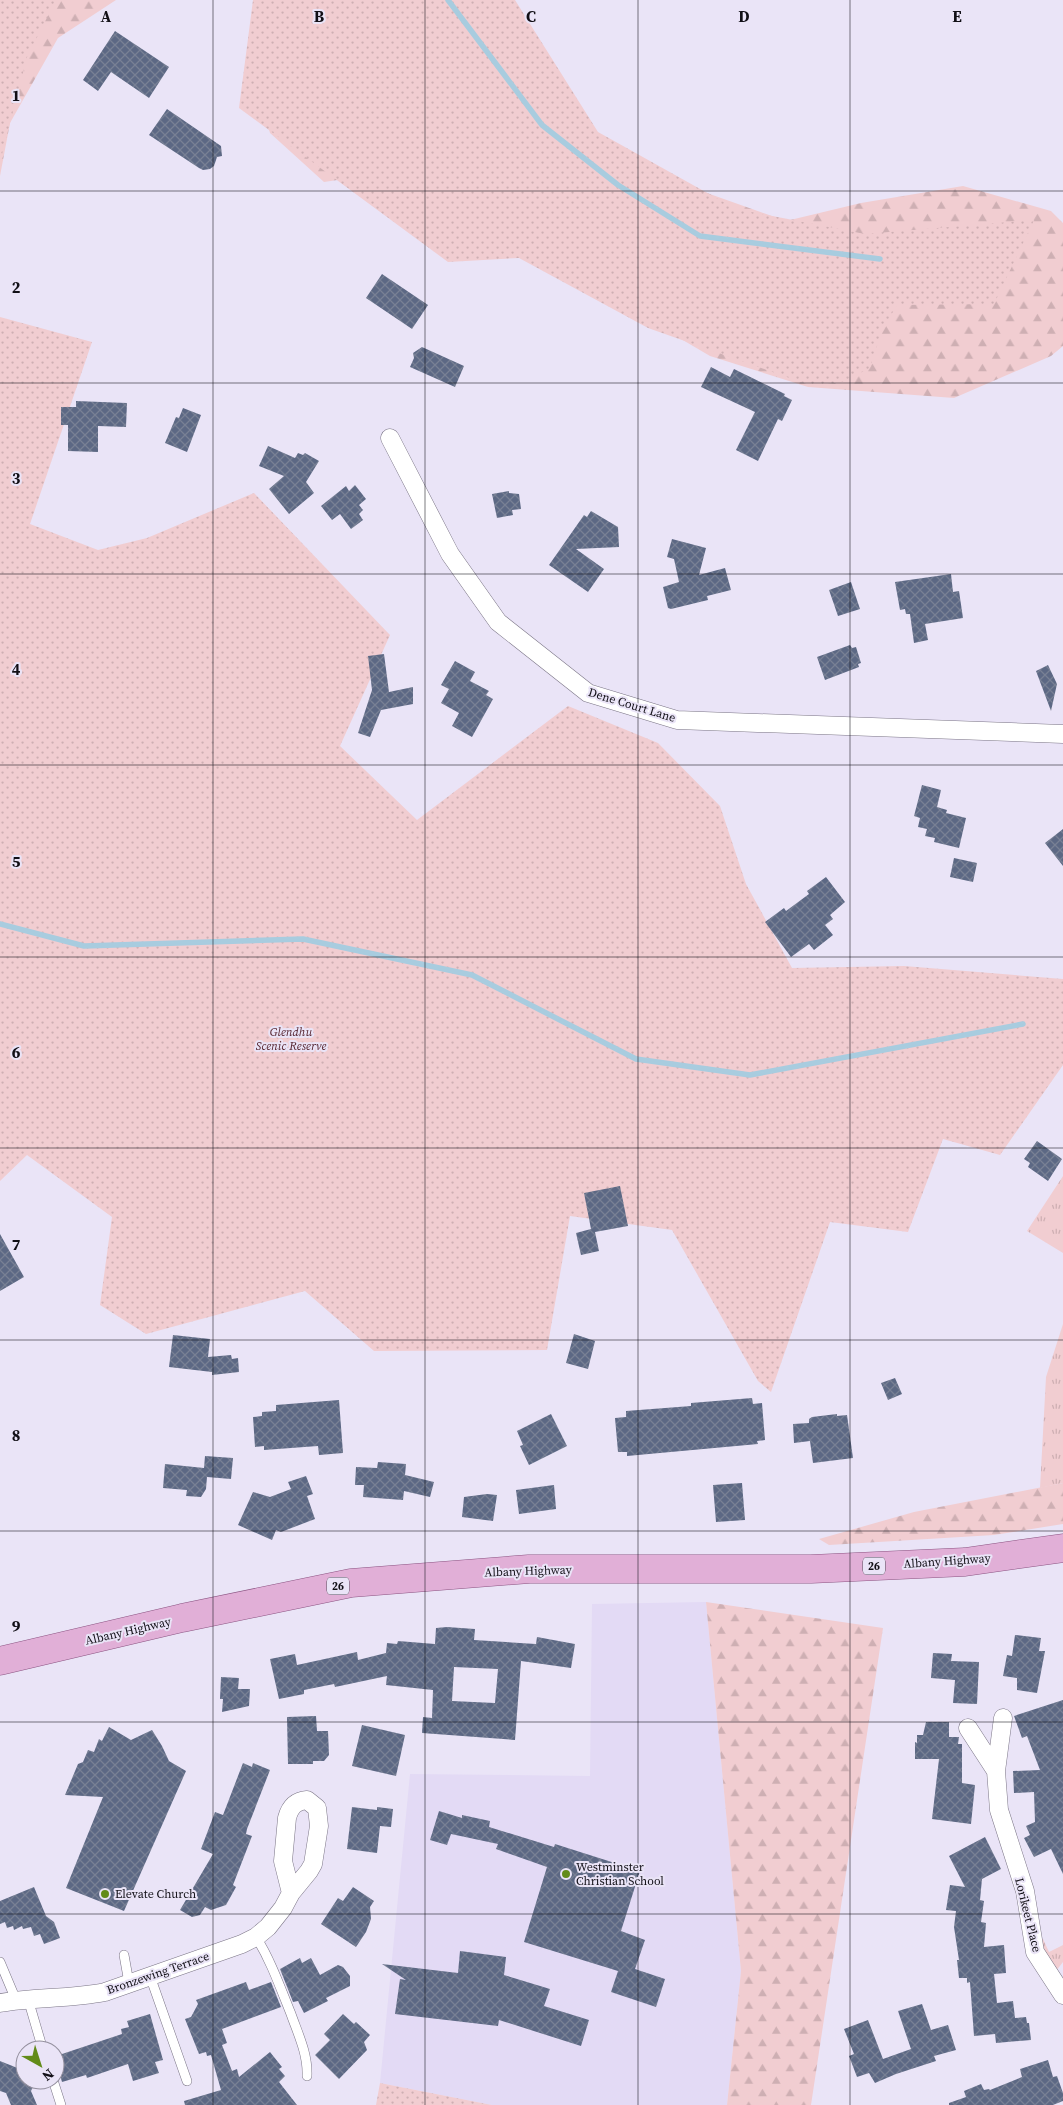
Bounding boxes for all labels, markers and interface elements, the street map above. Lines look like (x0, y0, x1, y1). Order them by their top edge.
text: A (101, 5, 112, 27)
text: B (314, 5, 325, 27)
text: C (526, 5, 536, 27)
text: D (738, 5, 750, 27)
text: E (952, 5, 962, 27)
text: 1 (12, 84, 20, 106)
text: 2 (12, 276, 21, 298)
text: 3 (12, 467, 21, 489)
text: 4 (12, 658, 21, 680)
street label: Dene Court Lane (586, 684, 678, 726)
text: 5 (12, 850, 21, 872)
park label: Glendhu Scenic Reserve (256, 1024, 326, 1054)
text: 6 (12, 1041, 21, 1063)
text: 7 (12, 1233, 21, 1255)
text: 8 (12, 1424, 20, 1446)
street label: Albany Highway (903, 1550, 992, 1572)
road number: 26 (863, 1558, 885, 1574)
street label: Albany Highway (484, 1561, 573, 1581)
road number: 26 (327, 1578, 349, 1594)
street label: Albany Highway (84, 1613, 173, 1649)
text: 9 (12, 1615, 21, 1637)
place label: Westminster Christian School (576, 1859, 664, 1889)
marker: Westminster Christian School (560, 1868, 572, 1880)
street label: Lorikeet Place (1011, 1876, 1045, 1954)
place label: Elevate Church (115, 1886, 196, 1902)
marker: Elevate Church (99, 1888, 111, 1900)
street label: Bronzewing Terrace (105, 1948, 211, 1998)
north arrow (15, 2040, 65, 2090)
text: N (38, 2064, 58, 2086)

